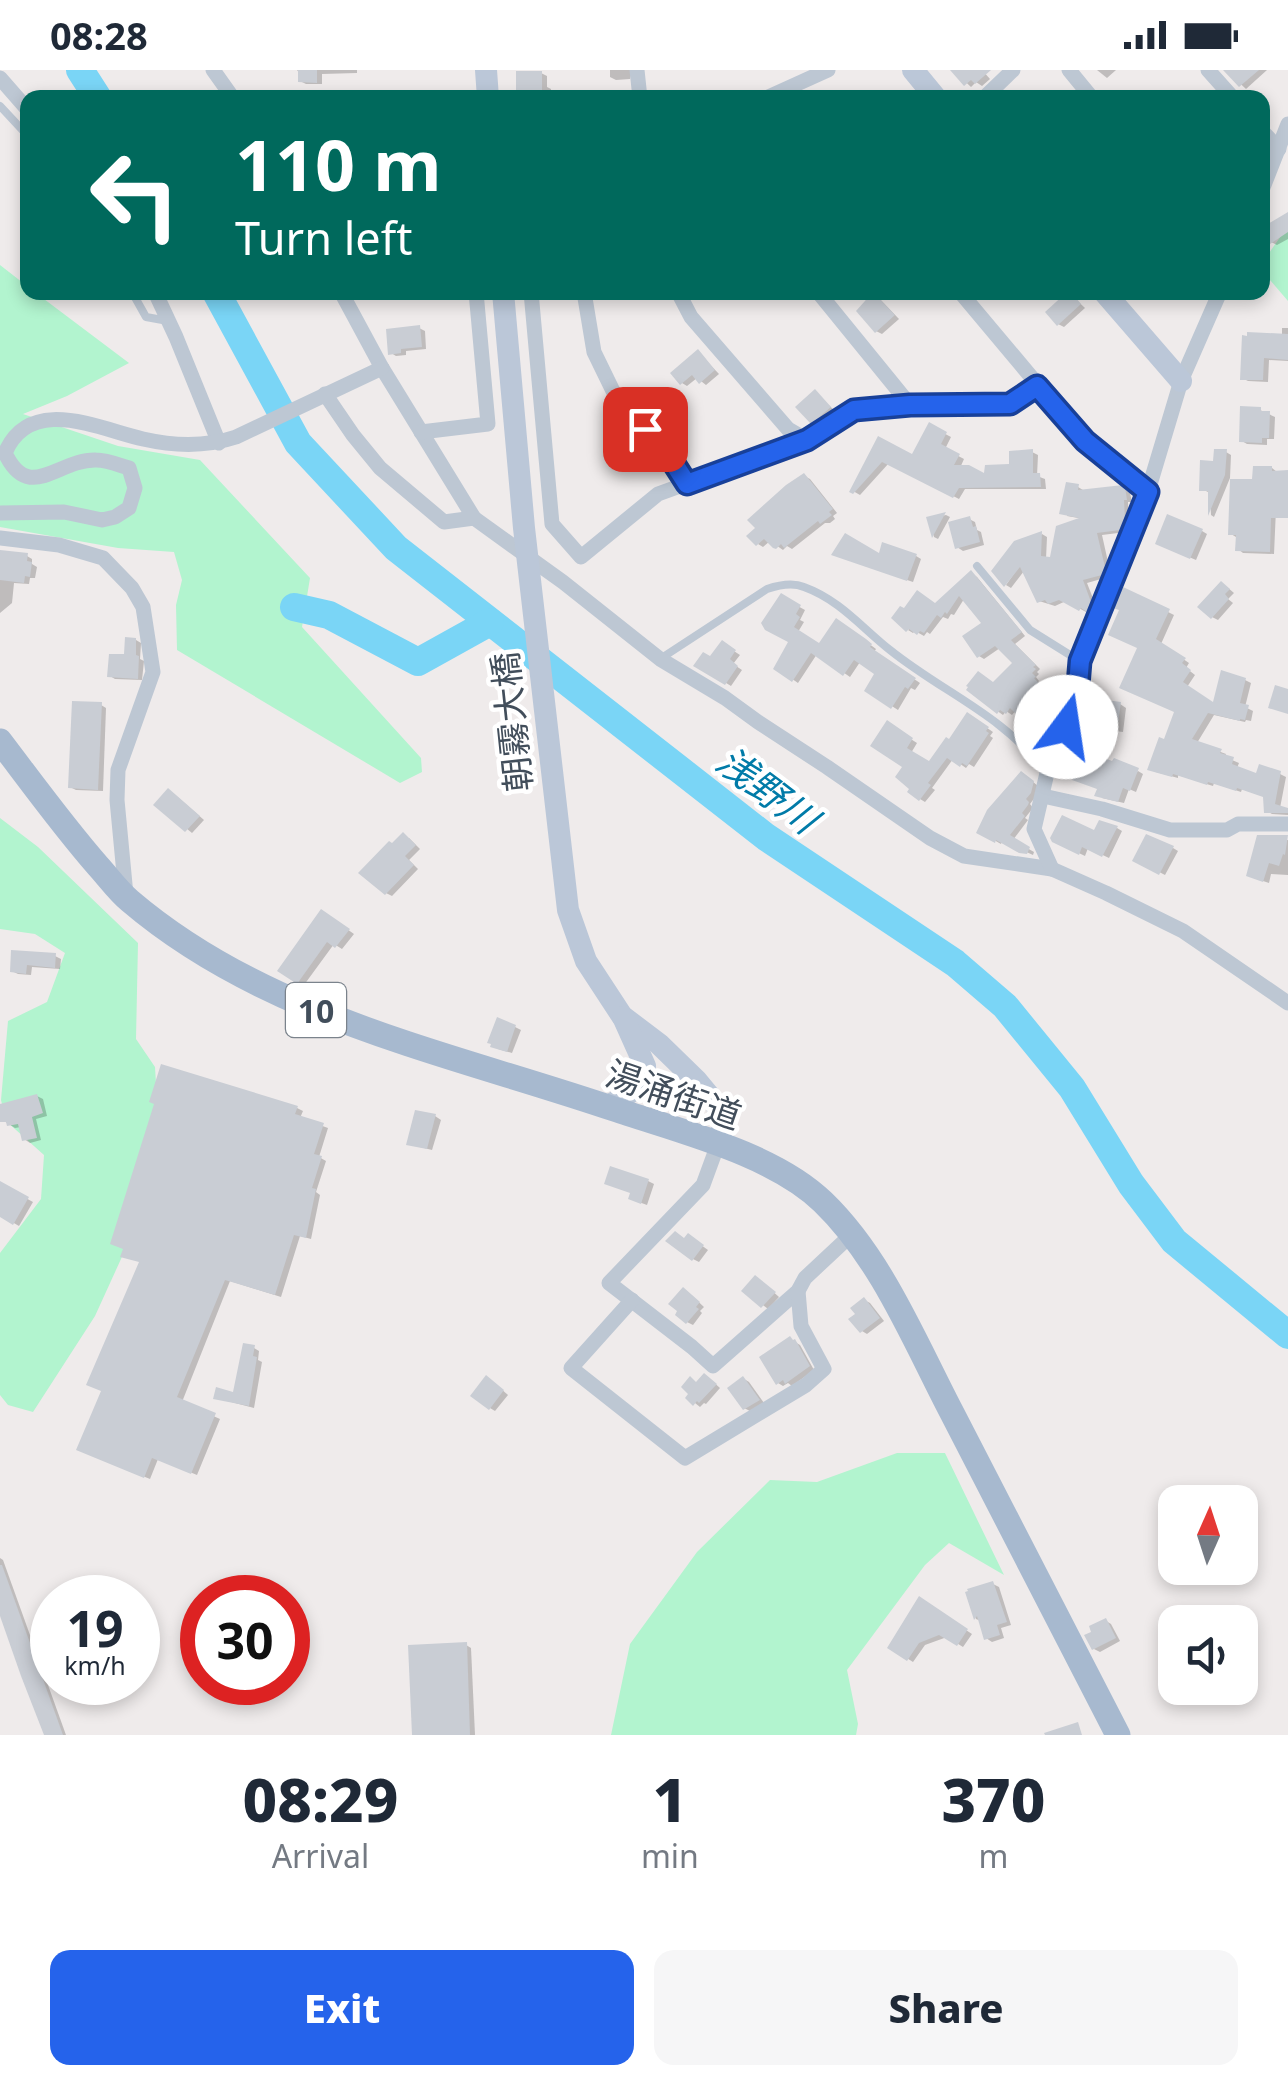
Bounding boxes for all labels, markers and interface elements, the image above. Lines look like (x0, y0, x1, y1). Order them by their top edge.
text: 08:28 (50, 9, 148, 61)
text: 110 m (235, 116, 442, 212)
icon: left (70, 130, 200, 260)
text: Turn left (235, 207, 412, 268)
pin (603, 387, 688, 472)
icon: arrive (618, 402, 673, 457)
street label: 朝霧大橋 (480, 650, 542, 794)
position arrow (1014, 675, 1118, 779)
water label: 浅野川 (707, 734, 832, 846)
road number: 10 (286, 983, 346, 1037)
street label: 湯涌街道 (600, 1049, 748, 1139)
north arrow (1158, 1485, 1258, 1585)
map controls (1158, 1485, 1258, 1705)
speed limit sign: 30 (180, 1575, 310, 1705)
text: 19 (66, 1594, 124, 1662)
button: sound (1158, 1605, 1258, 1705)
text: km/h (64, 1648, 126, 1682)
text: 08:29 (243, 1758, 398, 1840)
text: 1 (653, 1758, 687, 1840)
text: 370 (941, 1758, 1045, 1840)
text: Arrival (272, 1834, 369, 1877)
text: min (641, 1834, 699, 1877)
text: m (978, 1834, 1008, 1877)
button: Exit (50, 1950, 634, 2065)
button: Share (654, 1950, 1238, 2065)

